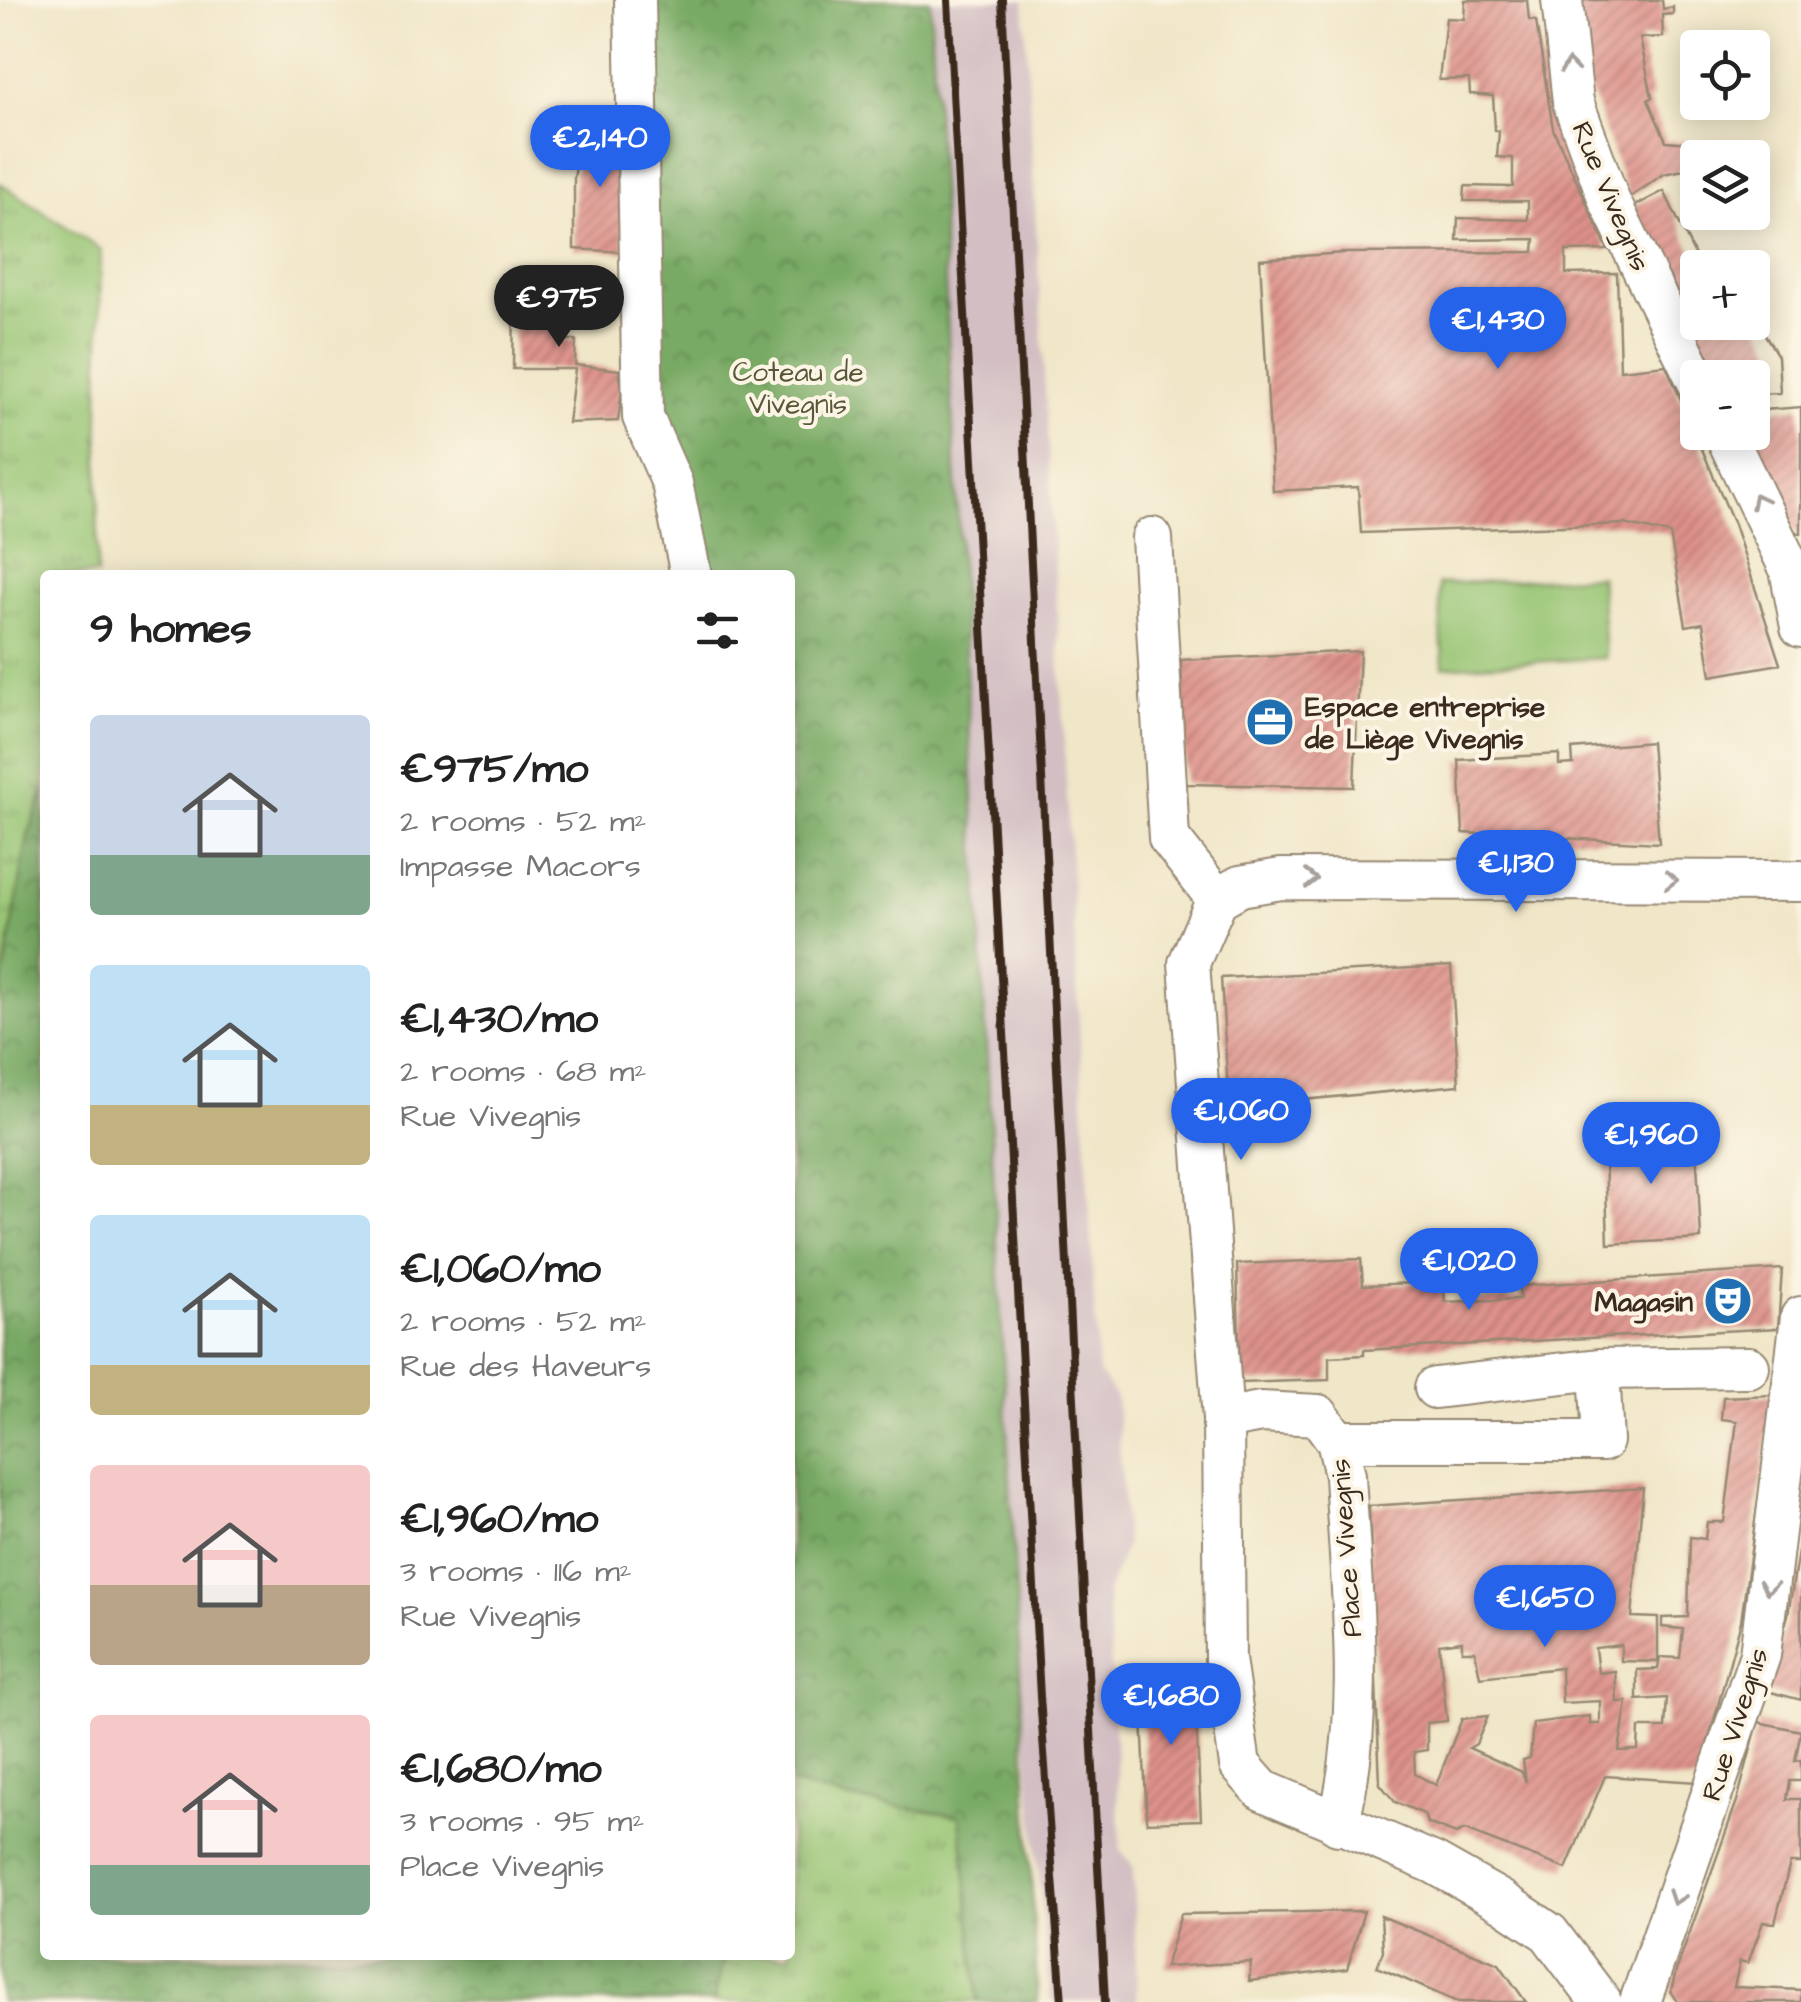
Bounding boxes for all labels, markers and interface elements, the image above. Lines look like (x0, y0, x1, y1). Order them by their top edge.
map controls (1680, 30, 1770, 450)
button: locate (1680, 30, 1770, 120)
one-way arrow (1559, 58, 1580, 74)
pin: €2,140 (519, 105, 681, 190)
text: €2,140 (552, 115, 648, 160)
street label: Rue Vivegnis (1561, 116, 1660, 278)
button: layers (1680, 140, 1770, 230)
button: + (1680, 250, 1770, 340)
pin: €975 (500, 265, 618, 350)
text: €975 (516, 275, 602, 320)
pin: €1,430 (1417, 287, 1579, 372)
text: €1,430 (1451, 297, 1545, 342)
park label: Coteau de Vivegnis (732, 353, 864, 425)
button: − (1680, 360, 1770, 450)
one-way arrow (1751, 493, 1770, 511)
text: 9 homes (90, 601, 252, 659)
icon: filters (690, 603, 745, 658)
place label: Espace entreprise de Liège Vivegnis (1304, 688, 1545, 761)
office icon: Espace entreprise de Liège Vivegnis (1244, 696, 1296, 748)
text: €975/mo (400, 741, 588, 799)
icon: home (170, 755, 290, 875)
text: 2 rooms · 52 m² (400, 799, 647, 844)
pin: €1,130 (1435, 830, 1597, 915)
text: €1,130 (1478, 840, 1554, 885)
text: Impasse Macors (400, 844, 641, 889)
one-way arrow (1304, 868, 1319, 890)
one-way arrow (1664, 869, 1679, 891)
text: €1,430/mo (400, 991, 598, 1049)
icon: home (170, 1005, 290, 1125)
text: 2 rooms · 68 m² (400, 1049, 646, 1094)
pin: €1,060 (1160, 1078, 1322, 1163)
text: €1,060 (1193, 1088, 1289, 1133)
text: Rue Vivegnis (400, 1094, 581, 1139)
pin: €1,960 (1570, 1102, 1732, 1187)
text: €1,960 (1604, 1112, 1698, 1157)
pin: €1,020 (1388, 1228, 1550, 1313)
text: €1,020 (1422, 1238, 1516, 1283)
text: €1,060/mo (400, 1241, 601, 1299)
icon: home (170, 1255, 290, 1375)
theatre icon: Magasin (1702, 1275, 1754, 1327)
place label: Magasin (1595, 1283, 1693, 1324)
text: 2 rooms · 52 m² (400, 1299, 647, 1344)
text: Rue des Haveurs (400, 1344, 651, 1389)
street label: Place Vivegnis (1321, 1457, 1373, 1638)
text: €1,960/mo (400, 1491, 598, 1549)
icon: home (170, 1505, 290, 1625)
text: 3 rooms · 116 m² (400, 1549, 632, 1594)
pin: €1,650 (1464, 1565, 1626, 1650)
text: €1,650 (1496, 1575, 1594, 1620)
one-way arrow (1758, 1580, 1779, 1596)
text: Rue Vivegnis (400, 1594, 581, 1639)
street label: Rue Vivegnis (1692, 1643, 1779, 1806)
pin: €1,680 (1090, 1663, 1252, 1748)
text: €1,680 (1123, 1673, 1219, 1718)
text: €1,680/mo (400, 1741, 602, 1799)
icon: home (170, 1755, 290, 1875)
text: 3 rooms · 95 m² (400, 1799, 644, 1844)
text: Place Vivegnis (400, 1844, 604, 1889)
one-way arrow (1668, 1889, 1688, 1906)

